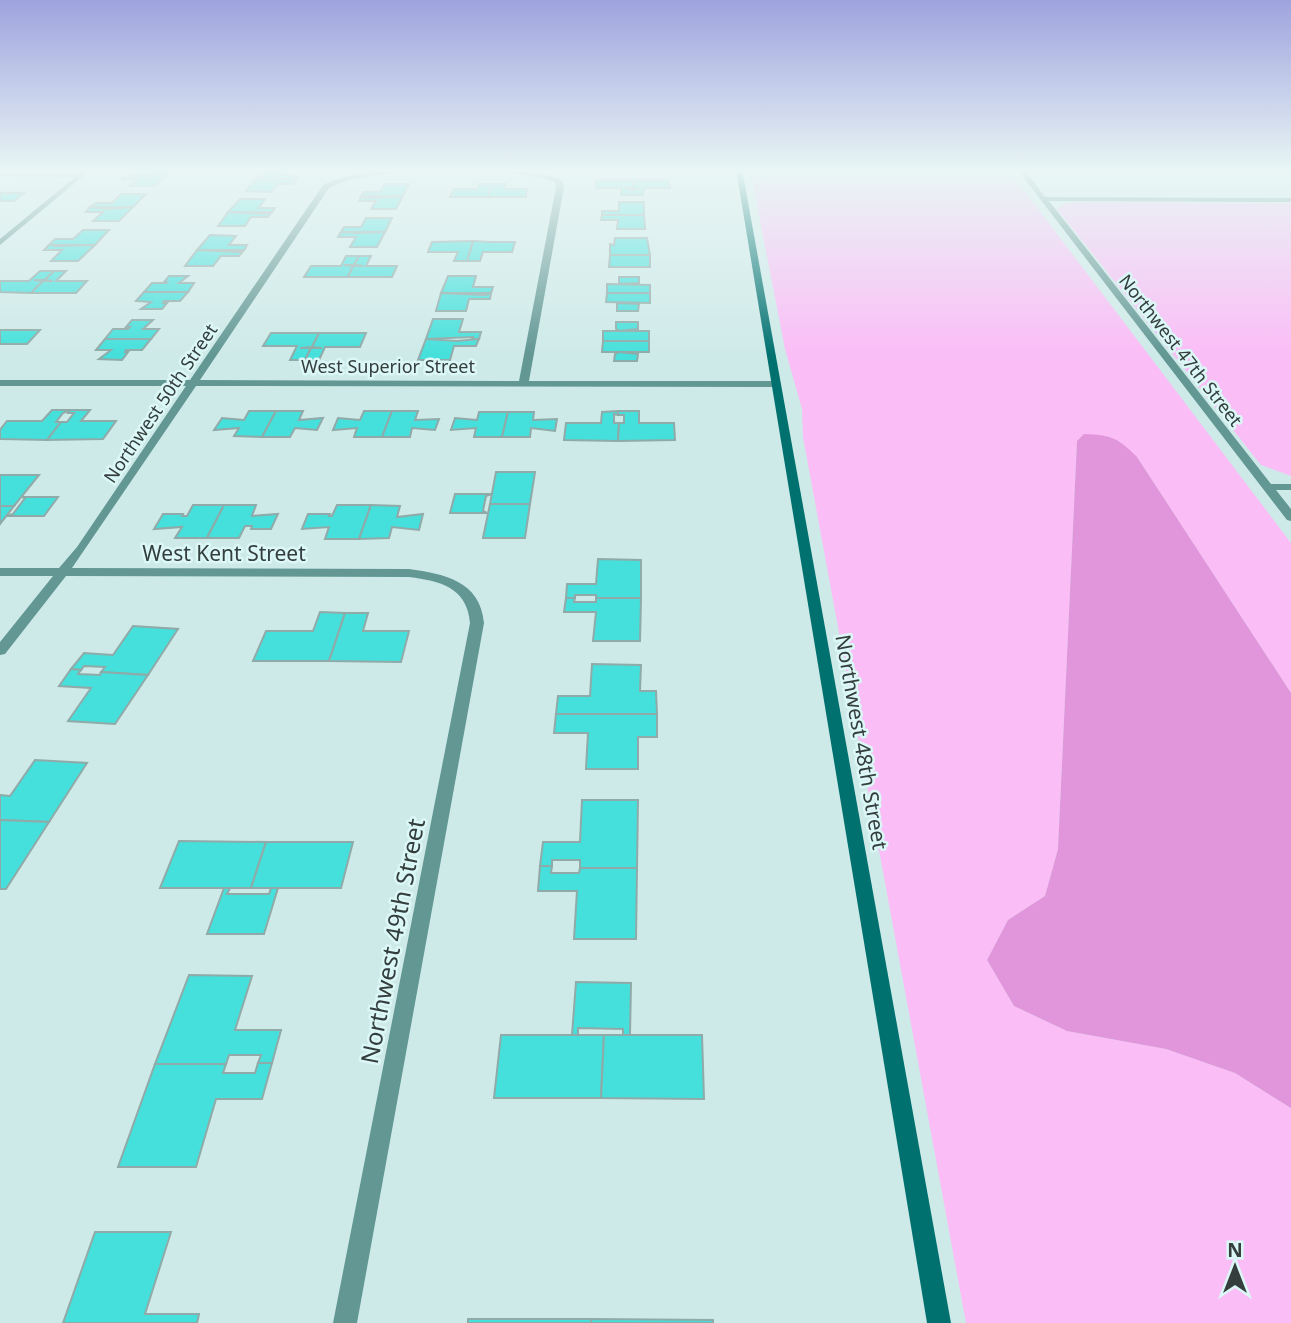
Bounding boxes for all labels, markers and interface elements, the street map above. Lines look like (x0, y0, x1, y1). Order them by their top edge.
street label: Northwest 47th Street (1114, 269, 1248, 431)
street label: Northwest 50th Street (98, 318, 222, 487)
street label: West Superior Street (301, 354, 475, 378)
street label: West Kent Street (142, 539, 306, 567)
street label: Northwest 48th Street (829, 632, 895, 852)
street label: Northwest 49th Street (352, 815, 432, 1066)
north arrow (1200, 1232, 1270, 1302)
text: N (1227, 1237, 1243, 1263)

